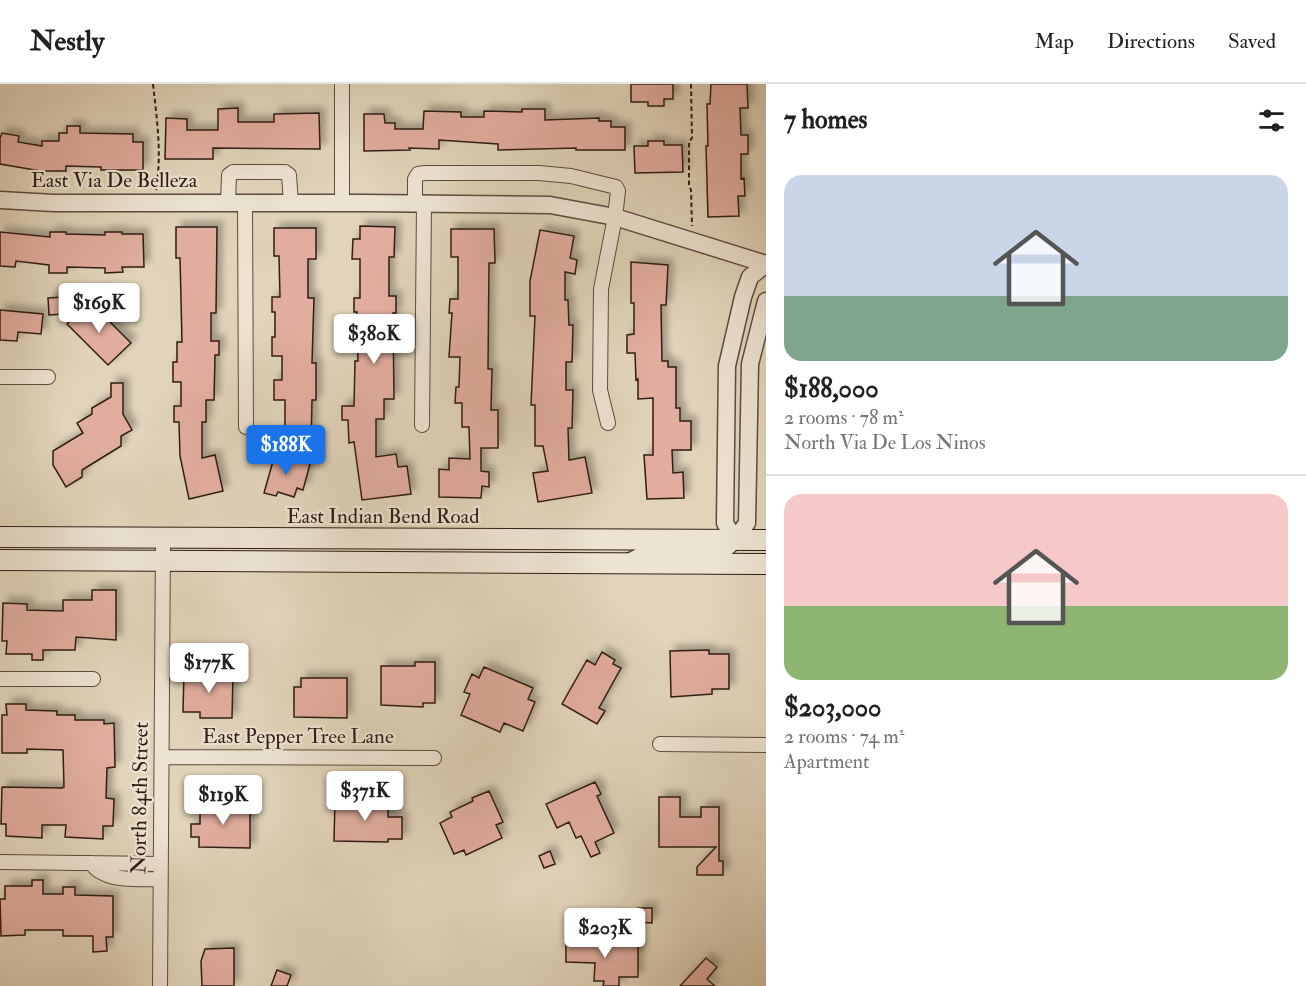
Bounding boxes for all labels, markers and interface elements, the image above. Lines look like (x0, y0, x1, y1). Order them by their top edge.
text: Nestly (30, 24, 104, 59)
text: Map (1034, 28, 1074, 55)
text: Directions (1107, 28, 1195, 55)
text: Saved (1228, 28, 1276, 55)
text: 7 homes (784, 104, 867, 136)
icon: filters (1255, 104, 1288, 137)
street label: East Via De Belleza (31, 167, 198, 194)
icon: home (982, 214, 1090, 322)
pin: $169K (57, 283, 141, 334)
text: $169K (73, 290, 125, 315)
pin: $380K (332, 314, 416, 365)
text: $380K (348, 321, 400, 346)
text: $188,000 (784, 373, 879, 405)
text: 2 rooms · 78 m² (784, 405, 904, 430)
pin: $188K (244, 425, 328, 476)
text: North Via De Los Ninos (784, 430, 985, 455)
text: $188K (260, 432, 312, 457)
street label: East Indian Bend Road (286, 503, 480, 530)
icon: home (982, 533, 1090, 641)
pin: $177K (167, 643, 251, 694)
text: $177K (184, 650, 234, 675)
text: $203,000 (784, 692, 881, 724)
street label: North 84th Street (125, 721, 155, 874)
street label: East Pepper Tree Lane (202, 723, 394, 750)
text: 2 rooms · 74 m² (784, 724, 905, 749)
text: Apartment (784, 749, 869, 774)
pin: $371K (323, 771, 407, 822)
pin: $119K (181, 775, 265, 826)
text: $371K (340, 778, 390, 803)
text: $119K (198, 782, 248, 807)
pin: $203K (563, 908, 647, 959)
text: $203K (578, 915, 632, 940)

